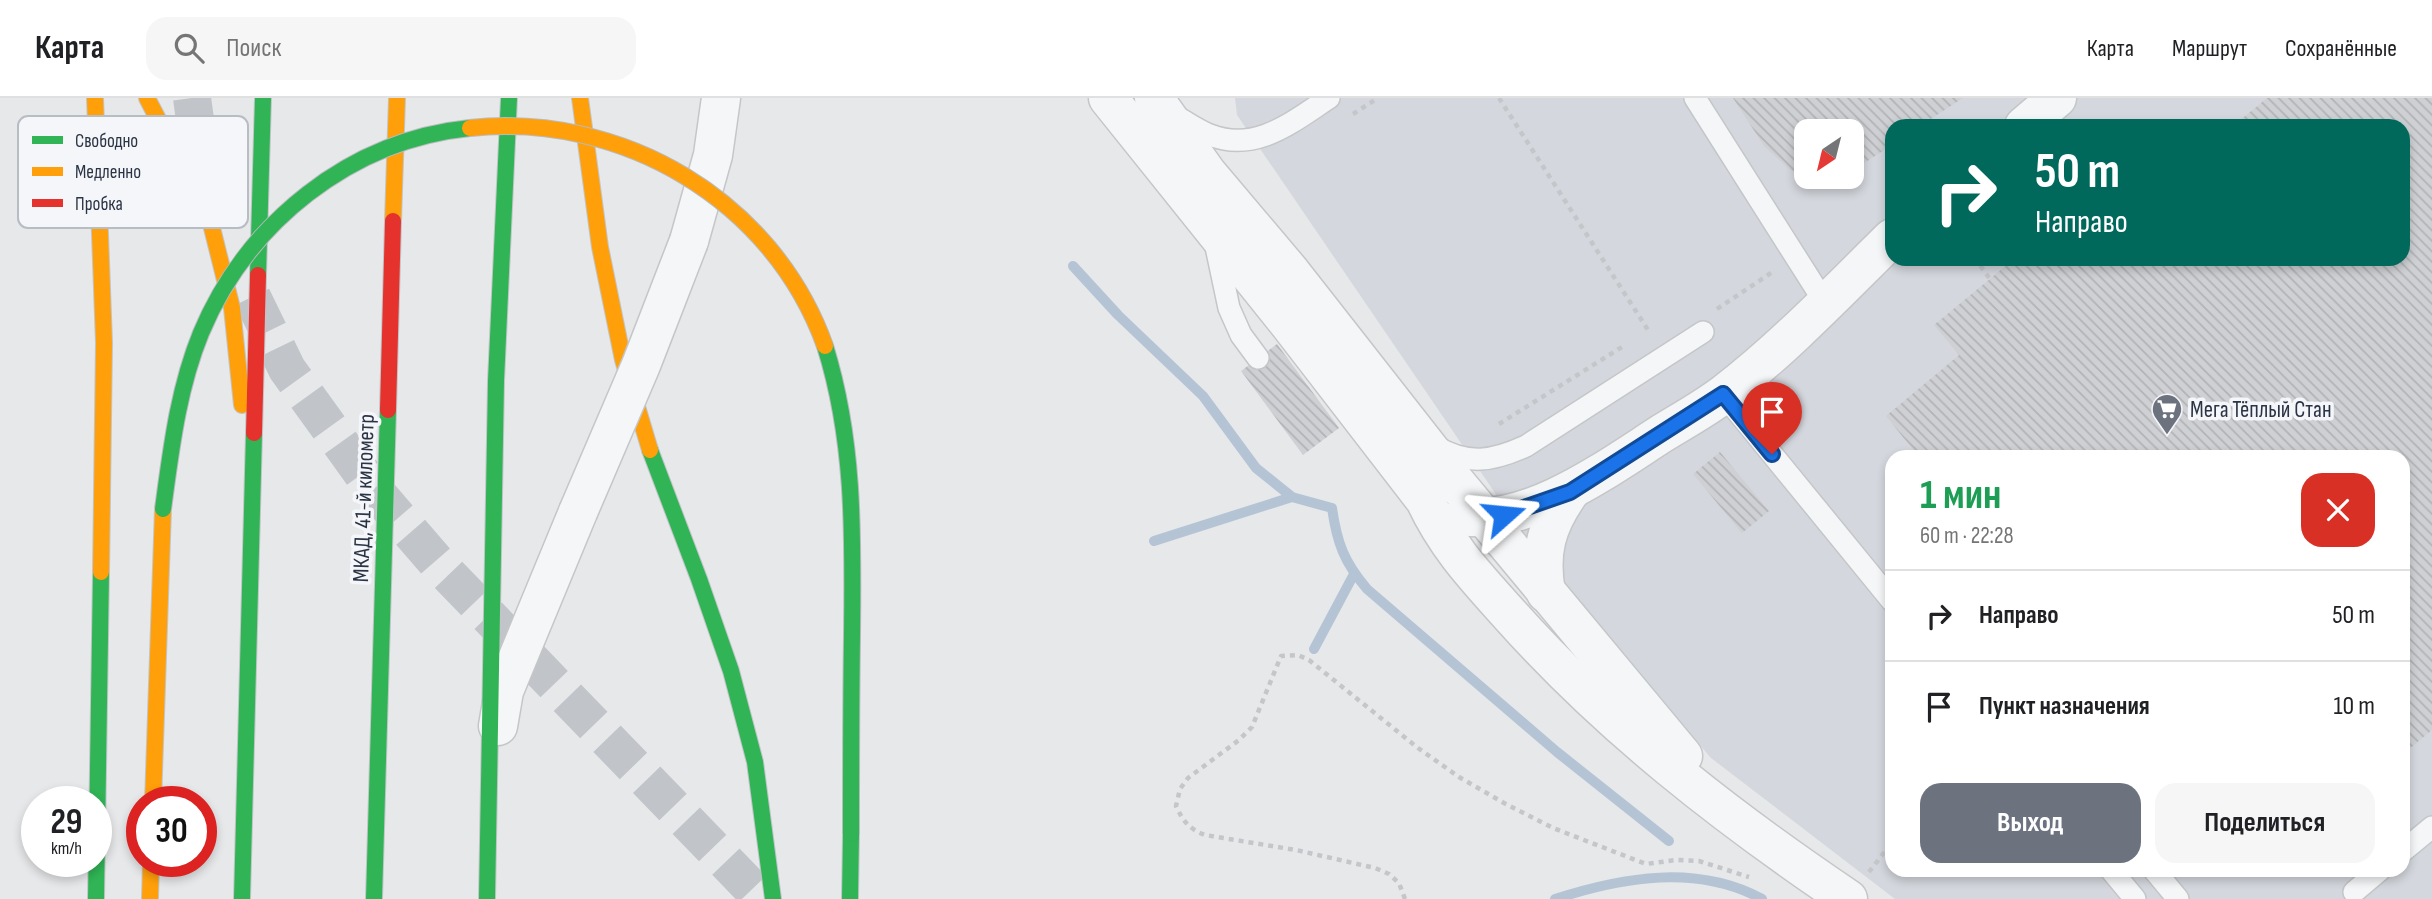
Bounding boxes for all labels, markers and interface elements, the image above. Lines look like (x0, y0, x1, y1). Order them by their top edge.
search box (146, 17, 636, 80)
text: Карта (35, 28, 104, 68)
icon: search (170, 29, 208, 67)
text: Поиск (226, 33, 281, 64)
text: Карта (2087, 34, 2134, 63)
text: Маршрут (2172, 34, 2247, 63)
text: Сохранённые (2285, 34, 2397, 63)
legend (18, 116, 248, 228)
north arrow (1794, 119, 1864, 189)
map controls (1794, 119, 1864, 189)
text: Свободно (75, 130, 138, 153)
text: 50 m (2035, 143, 2120, 202)
icon: right (1920, 147, 2011, 238)
text: Медленно (75, 161, 141, 184)
text: Пробка (75, 193, 123, 216)
text: Направо (2035, 203, 2128, 242)
pin (1742, 382, 1802, 454)
supermarket icon: Мега Тёплый Cтан (2150, 392, 2184, 436)
icon: arrive (1753, 393, 1791, 431)
place label: Мега Тёплый Cтан (2190, 396, 2332, 424)
street label: МКАД, 41-й километр (347, 413, 381, 583)
text: 1 мин (1920, 470, 2001, 521)
button: close (2301, 473, 2375, 547)
position arrow (1467, 478, 1541, 552)
text: 60 m · 22:28 (1920, 522, 2014, 550)
icon: right (1920, 597, 1958, 635)
text: Направо (1979, 600, 2058, 631)
text: 50 m (2332, 600, 2375, 631)
icon: arrive (1920, 688, 1958, 726)
text: Пункт назначения (1979, 691, 2150, 722)
text: 10 m (2333, 691, 2375, 722)
button: Выход (1920, 783, 2141, 863)
button: Поделиться (2155, 783, 2375, 863)
speed limit sign: 30 (126, 786, 217, 877)
text: 29 (51, 801, 82, 844)
text: km/h (51, 838, 82, 859)

